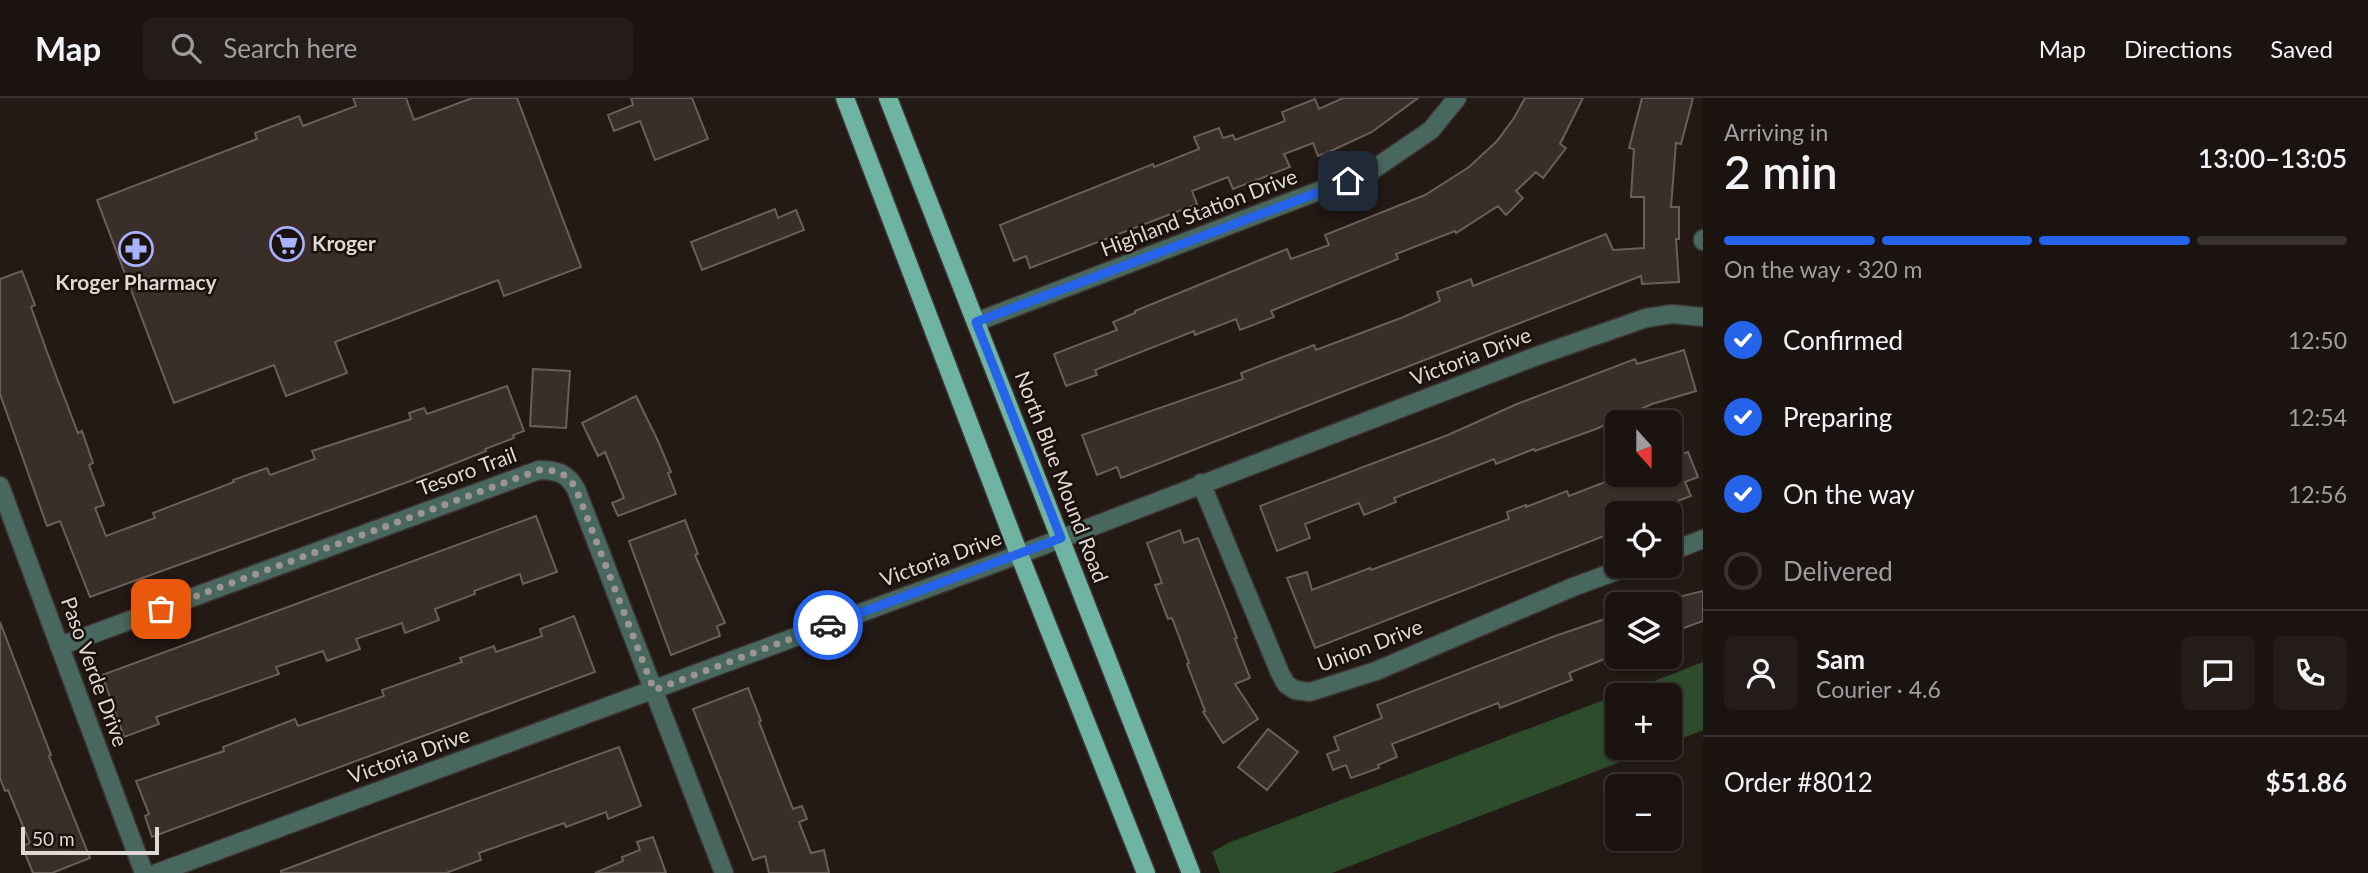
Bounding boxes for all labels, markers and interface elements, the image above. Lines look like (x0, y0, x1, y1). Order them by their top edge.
search box (143, 17, 633, 80)
text: Map (35, 28, 101, 68)
icon: search (167, 29, 205, 67)
text: Search here (223, 32, 357, 64)
text: Map (2039, 34, 2086, 63)
text: Directions (2124, 34, 2232, 63)
text: Saved (2270, 34, 2333, 63)
text: Arriving in (1724, 118, 1828, 146)
text: 13:00–13:05 (2198, 142, 2347, 174)
text: 2 min (1724, 144, 1838, 199)
pin (1318, 151, 1378, 211)
icon: home (1329, 162, 1367, 200)
street label: Highland Station Drive (1097, 163, 1300, 261)
supermarket icon: Kroger (268, 225, 306, 263)
pharmacy icon: Kroger Pharmacy (117, 230, 155, 268)
place label: Kroger (312, 230, 376, 255)
text: On the way · 320 m (1724, 255, 1923, 283)
place label: Kroger Pharmacy (55, 269, 218, 294)
street label: Victoria Drive (1407, 321, 1534, 390)
icon: check (1724, 321, 1762, 359)
text: Confirmed (1783, 324, 1903, 356)
text: 12:50 (2288, 326, 2347, 354)
street label: North Blue Mound Road (1010, 367, 1114, 586)
icon: check (1724, 398, 1762, 436)
text: Preparing (1783, 401, 1892, 433)
text: 12:54 (2288, 403, 2347, 431)
north arrow (1605, 410, 1682, 486)
map controls (1605, 410, 1682, 851)
street label: Tesoro Trail (413, 441, 520, 500)
icon: check (1724, 475, 1762, 513)
text: On the way (1783, 478, 1915, 510)
text: 12:56 (2288, 480, 2347, 508)
button: locate (1605, 501, 1682, 578)
street label: Victoria Drive (876, 524, 1005, 591)
text: Delivered (1783, 555, 1893, 587)
pin (131, 579, 191, 639)
icon: bag (142, 590, 180, 628)
courier (793, 590, 863, 660)
button: layers (1605, 592, 1682, 669)
street label: Paso Verde Drive (57, 593, 134, 750)
icon: car (809, 606, 847, 644)
street label: Union Drive (1313, 613, 1426, 676)
button: person (1724, 636, 1798, 710)
button: chat (2181, 636, 2255, 710)
button: phone (2273, 636, 2347, 710)
text: Sam (1816, 643, 1865, 675)
text: Courier · 4.6 (1816, 675, 1941, 703)
button: + (1605, 683, 1682, 760)
street label: Victoria Drive (344, 721, 473, 788)
text: Order #8012 (1724, 766, 1873, 798)
text: $51.86 (2265, 766, 2347, 798)
button: − (1605, 774, 1682, 851)
scale bar (21, 824, 159, 856)
text: 50 m (32, 827, 75, 850)

